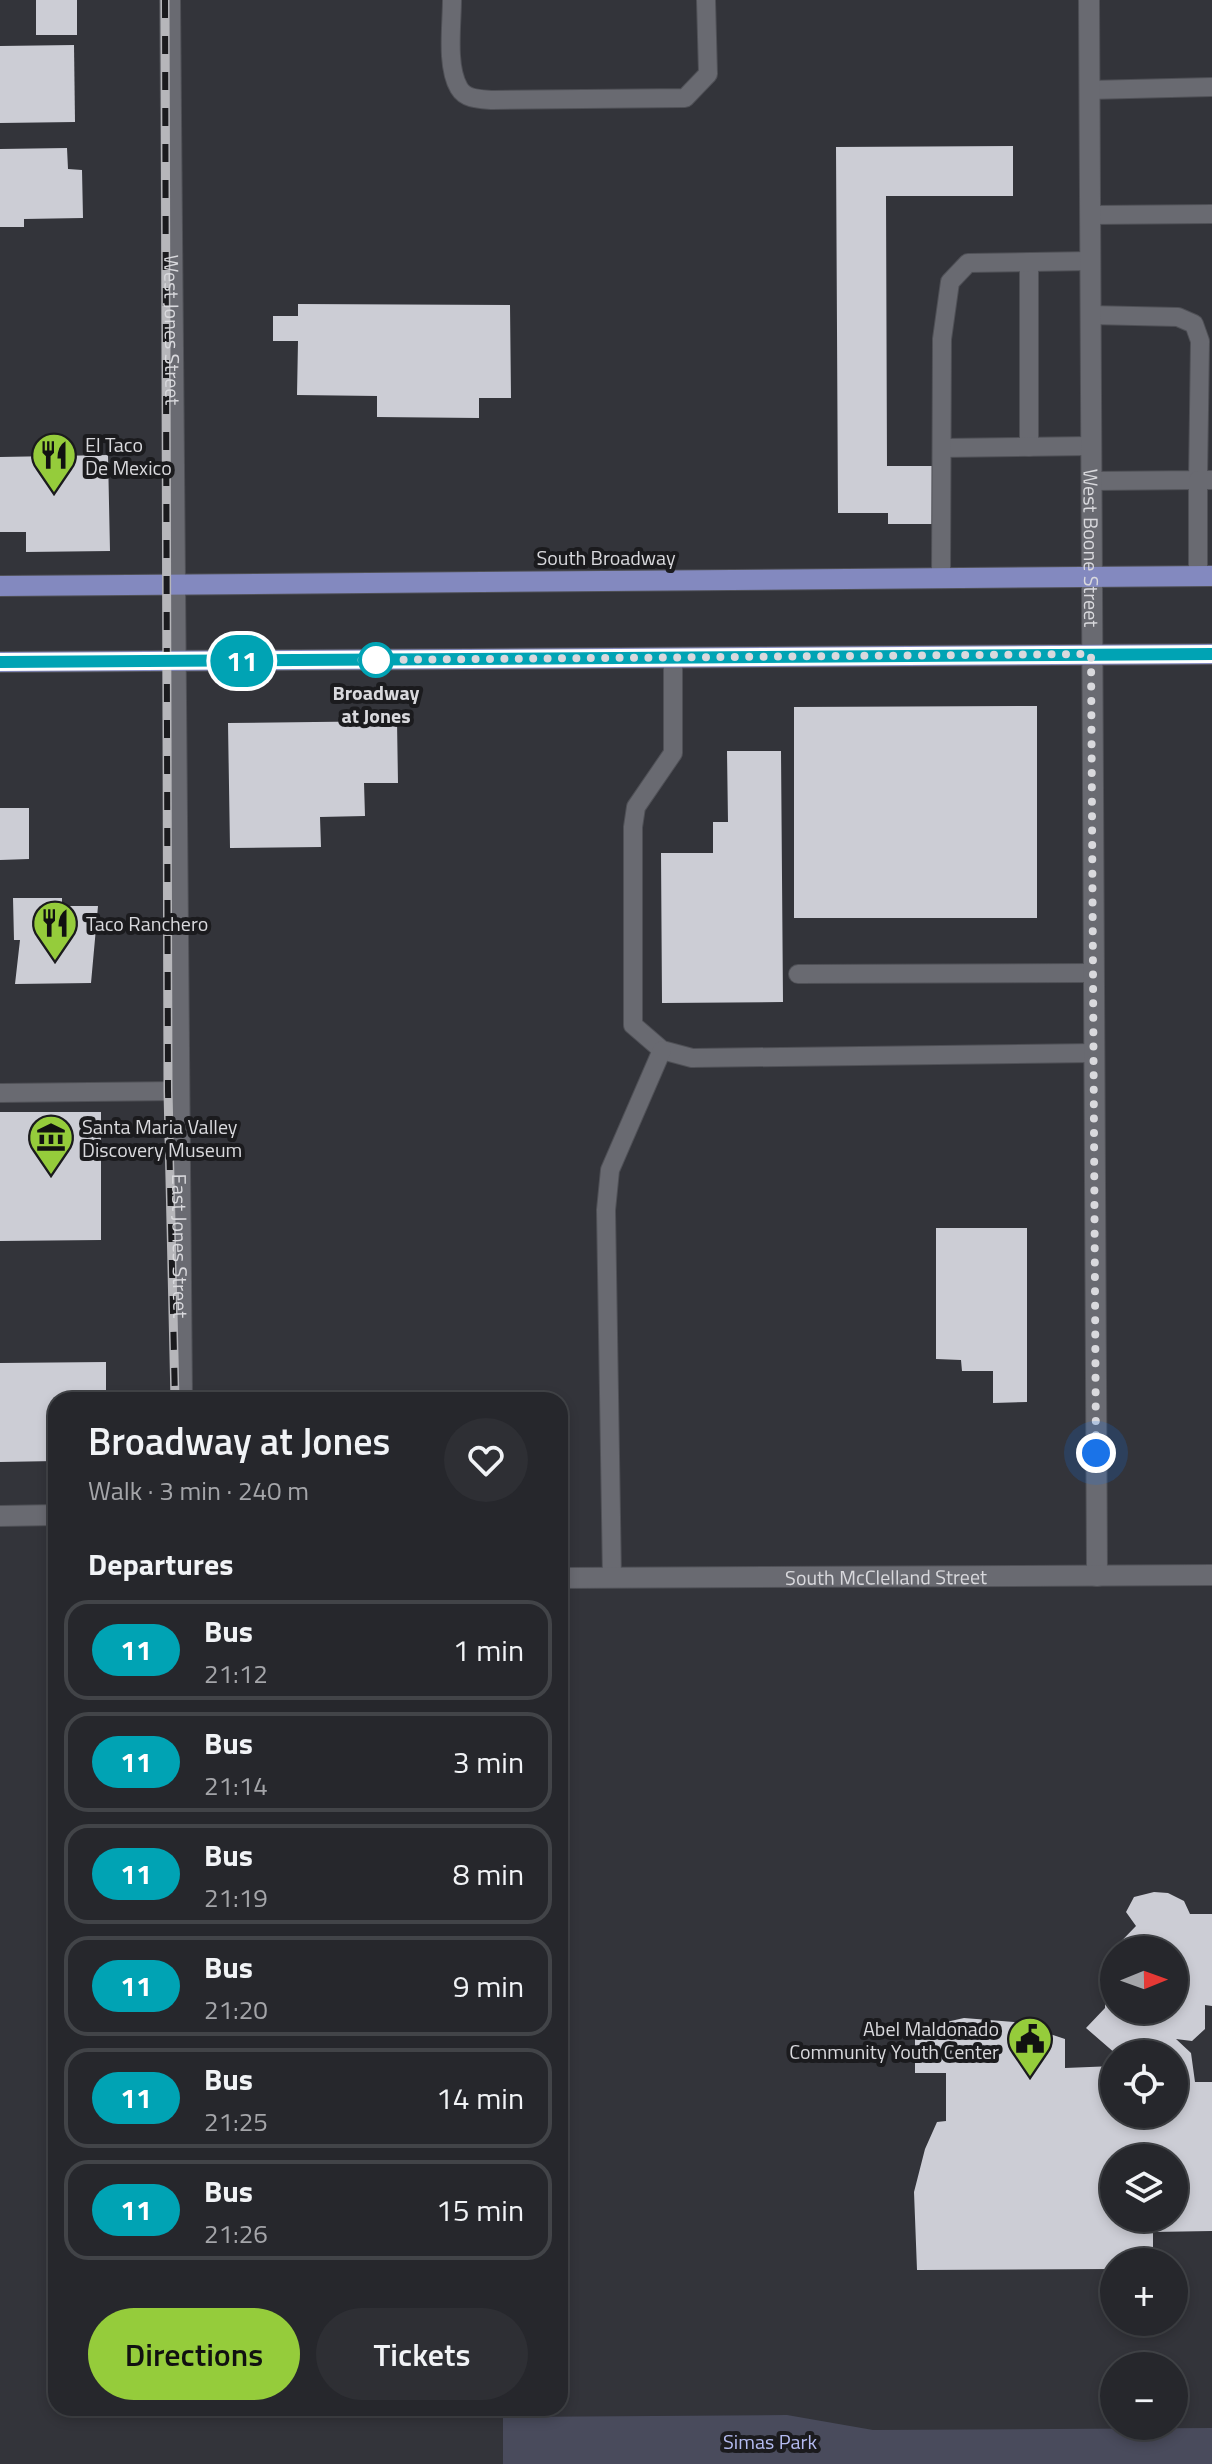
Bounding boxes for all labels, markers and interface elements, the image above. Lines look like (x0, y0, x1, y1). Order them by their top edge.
street label: West Jones Street (157, 255, 189, 405)
place label: El Taco De Mexico (85, 429, 172, 483)
restaurant icon: El Taco De Mexico (30, 431, 78, 494)
street label: West Boone Street (1076, 469, 1108, 627)
street label: South Broadway (536, 542, 676, 573)
line badge: 11 (206, 635, 278, 687)
text: 11 (226, 639, 258, 682)
marker: Broadway at Jones (359, 643, 393, 677)
place label: Broadway at Jones (333, 677, 419, 731)
restaurant icon: Taco Ranchero (31, 899, 79, 962)
place label: Taco Ranchero (86, 908, 208, 939)
place label: Santa Maria Valley Discovery Museum (82, 1111, 242, 1165)
museum icon: Santa Maria Valley Discovery Museum (27, 1113, 75, 1176)
street label: East Jones Street (165, 1174, 197, 1318)
text: Broadway at Jones (88, 1412, 390, 1470)
button: heart (444, 1418, 528, 1502)
your location (1076, 1433, 1116, 1473)
text: Walk · 3 min · 240 m (88, 1471, 309, 1510)
text: Departures (88, 1541, 233, 1587)
street label: South McClelland Street (785, 1561, 987, 1592)
text: Bus (204, 1608, 253, 1654)
text: 1 min (453, 1627, 524, 1673)
text: 11 (120, 1628, 152, 1671)
text: 21:12 (204, 1654, 268, 1693)
text: Bus (204, 1720, 253, 1766)
text: 3 min (453, 1739, 524, 1785)
text: 11 (120, 1740, 152, 1783)
text: 21:14 (204, 1766, 268, 1805)
text: Bus (204, 1832, 253, 1878)
text: 8 min (453, 1851, 524, 1897)
text: 11 (120, 1852, 152, 1895)
text: 21:19 (204, 1878, 268, 1917)
north arrow (1100, 1936, 1188, 2024)
map controls (1100, 1936, 1188, 2440)
text: Bus (204, 1944, 253, 1990)
text: 9 min (453, 1963, 524, 2009)
text: 11 (120, 1964, 152, 2007)
text: 21:20 (204, 1990, 268, 2029)
place label: Abel Maldonado Community Youth Center (789, 2013, 999, 2067)
public building icon: Abel Maldonado Community Youth Center (1006, 2015, 1054, 2078)
button: locate (1100, 2040, 1188, 2128)
text: Bus (204, 2056, 253, 2102)
text: 14 min (436, 2075, 524, 2121)
text: 11 (120, 2076, 152, 2119)
text: 21:25 (204, 2102, 268, 2141)
button: layers (1100, 2144, 1188, 2232)
text: Bus (204, 2168, 253, 2214)
text: 15 min (436, 2187, 524, 2233)
text: 11 (120, 2188, 152, 2231)
text: 21:26 (204, 2214, 268, 2253)
button: + (1100, 2248, 1188, 2336)
button: Directions (88, 2308, 300, 2400)
button: Tickets (316, 2308, 528, 2400)
button: − (1100, 2352, 1188, 2440)
park label: Simas Park (723, 2426, 817, 2457)

